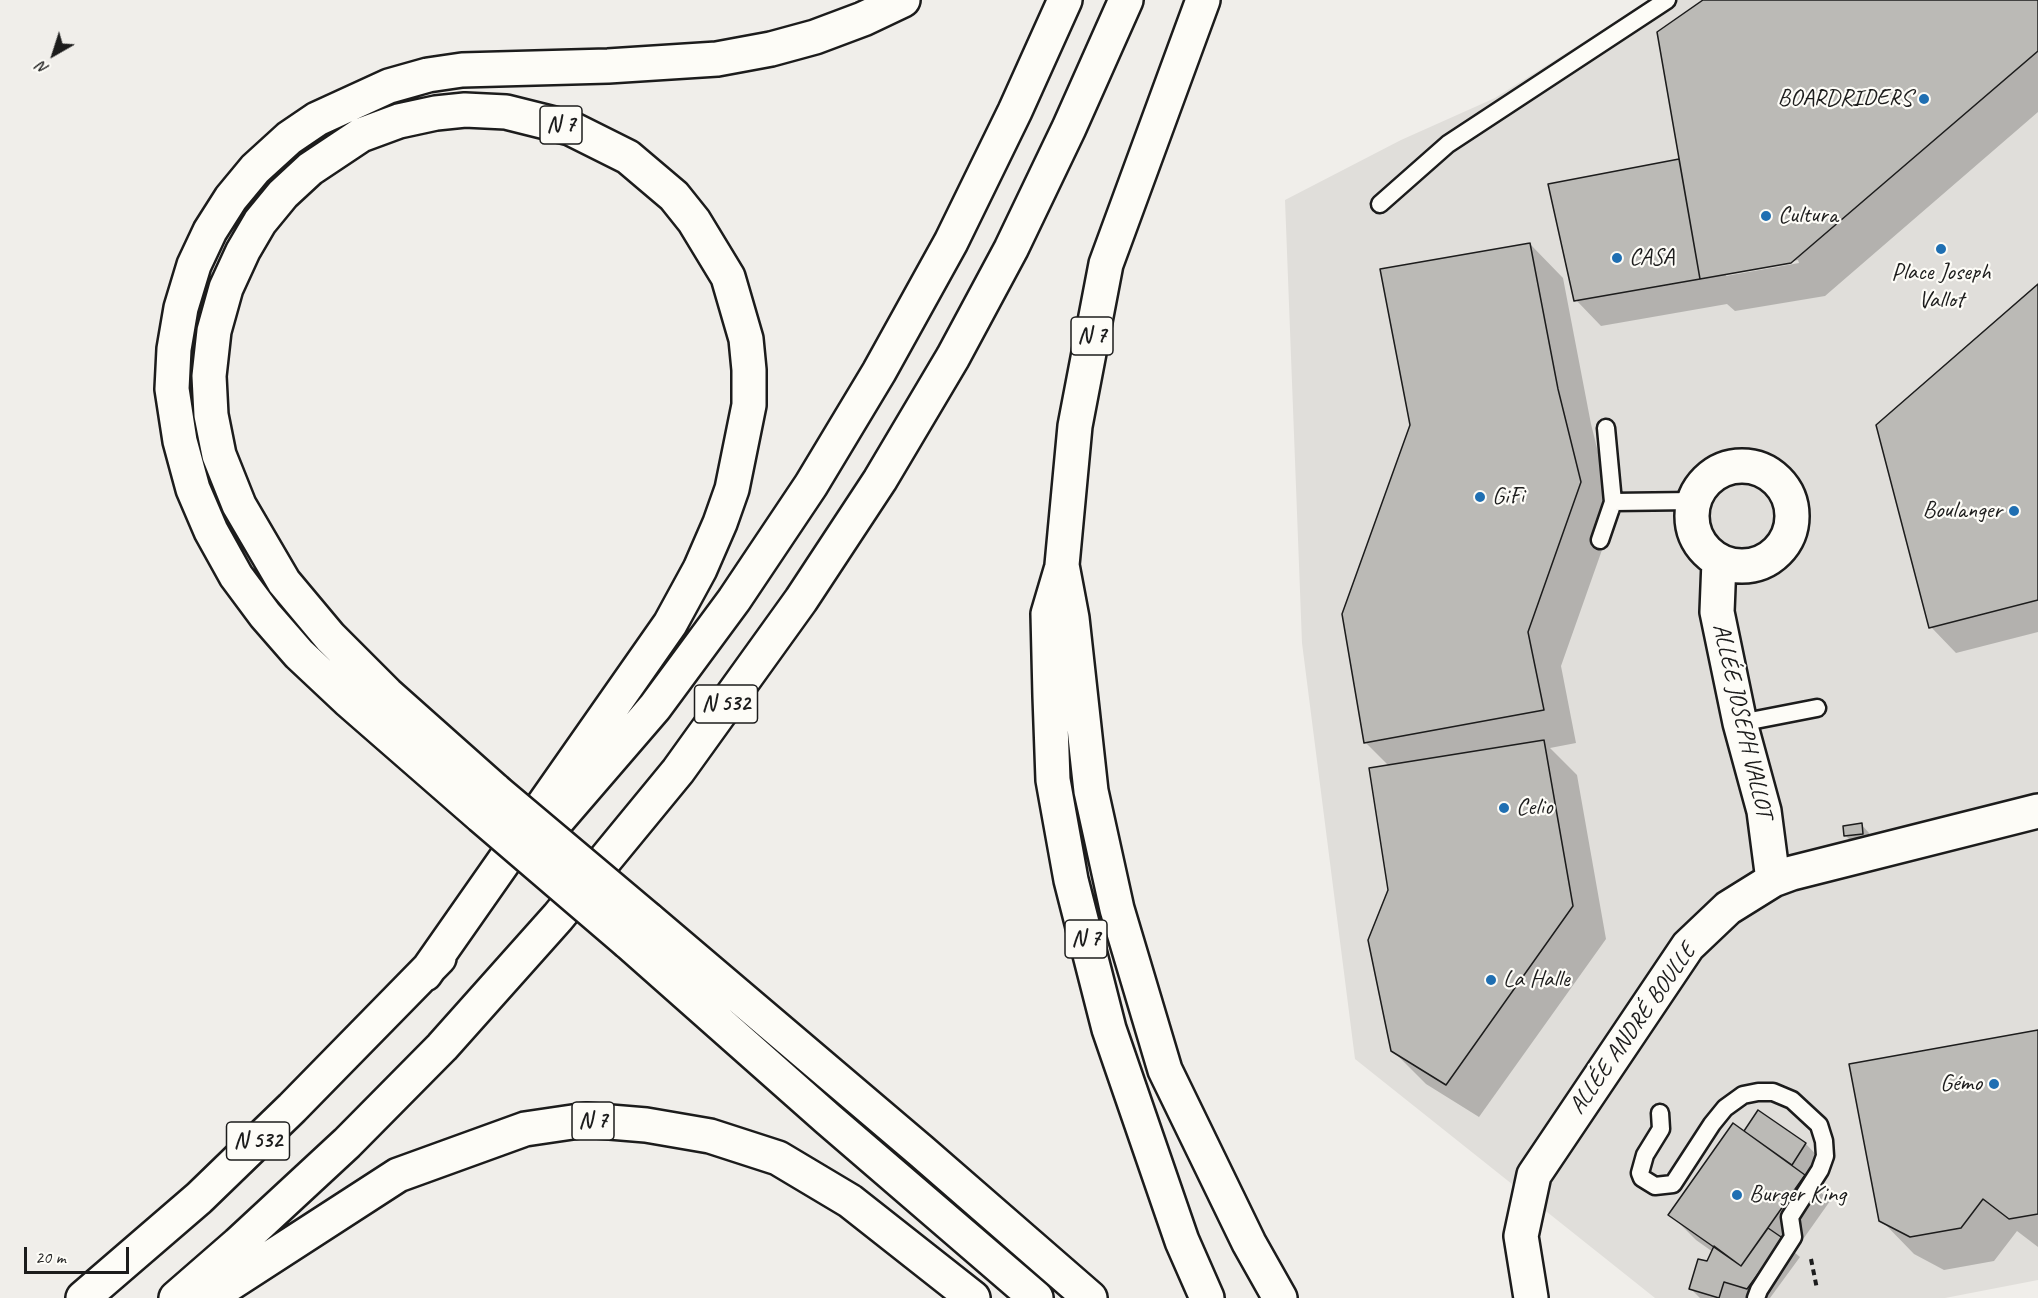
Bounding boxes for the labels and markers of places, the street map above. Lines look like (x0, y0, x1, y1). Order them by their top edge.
place label: BOARDRIDERS (1778, 85, 1912, 113)
marker: BOARDRIDERS (1917, 92, 1931, 106)
place label: Cultura (1778, 202, 1838, 230)
marker: Cultura (1759, 209, 1773, 223)
marker: Place Joseph Vallot (1934, 242, 1948, 256)
place label: CASA (1629, 244, 1674, 272)
marker: CASA (1610, 251, 1624, 265)
place label: Place Joseph Vallot (1891, 259, 1991, 315)
place label: GiFi (1492, 483, 1524, 511)
marker: GiFi (1473, 490, 1487, 504)
place label: Boulanger (1923, 497, 2002, 525)
marker: Boulanger (2007, 504, 2021, 518)
place label: Celio (1516, 794, 1552, 822)
marker: Celio (1497, 801, 1511, 815)
place label: La Halle (1503, 966, 1569, 994)
marker: La Halle (1484, 973, 1498, 987)
place label: Gémo (1940, 1070, 1982, 1098)
marker: Gémo (1987, 1077, 2001, 1091)
place label: Burger King (1749, 1181, 1846, 1209)
marker: Burger King (1730, 1188, 1744, 1202)

